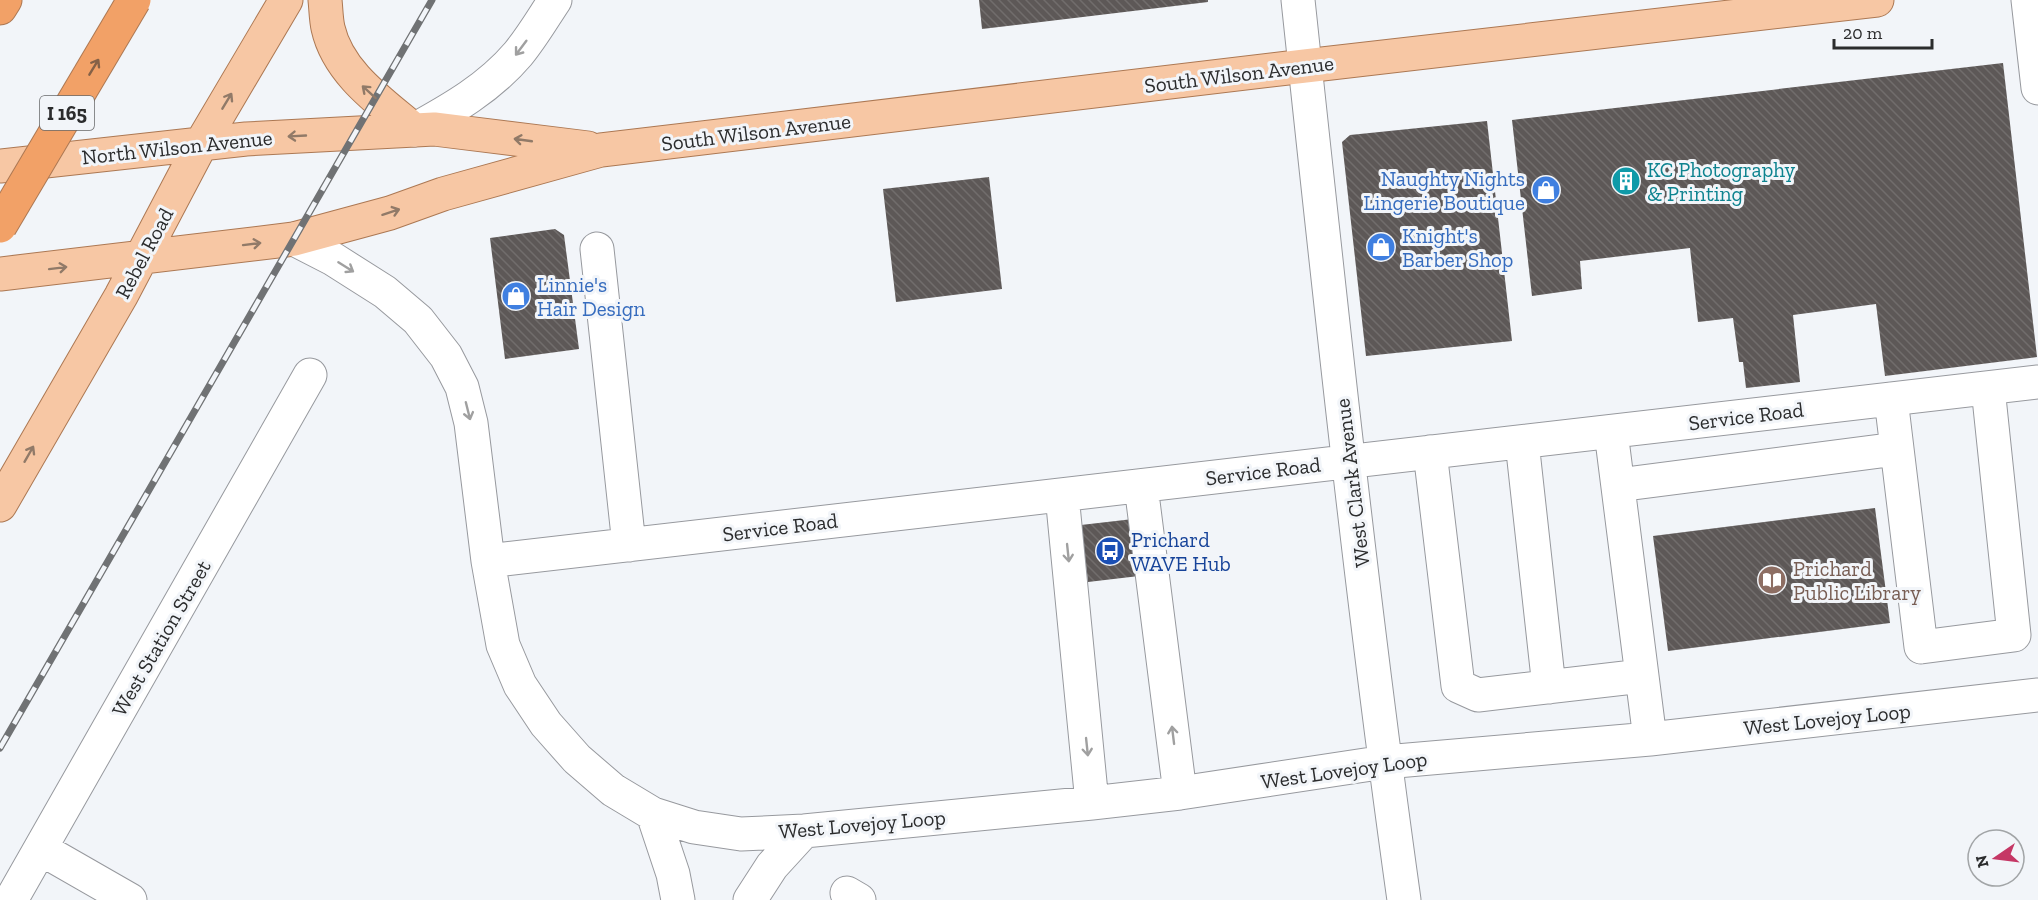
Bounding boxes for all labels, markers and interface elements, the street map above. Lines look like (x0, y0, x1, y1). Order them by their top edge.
scale bar (1834, 12, 1932, 50)
text: 20 m (1843, 22, 1883, 44)
one-way arrow (515, 40, 528, 56)
street label: South Wilson Avenue (1143, 50, 1335, 98)
one-way arrow (88, 59, 100, 76)
one-way arrow (362, 85, 377, 99)
one-way arrow (222, 93, 234, 110)
road number: I 165 (40, 96, 94, 130)
street label: South Wilson Avenue (660, 108, 852, 156)
street label: North Wilson Avenue (80, 125, 274, 169)
one-way arrow (287, 131, 307, 142)
one-way arrow (513, 134, 533, 145)
place label: KC Photography & Printing (1647, 157, 1796, 206)
building icon: KC Photography & Printing (1610, 165, 1642, 197)
place label: Naughty Nights Lingerie Boutique (1363, 166, 1525, 215)
shop icon: Naughty Nights Lingerie Boutique (1530, 174, 1562, 206)
street label: Rebel Road (110, 203, 179, 303)
one-way arrow (381, 206, 400, 217)
place label: Knight's Barber Shop (1402, 223, 1513, 272)
shop icon: Knight's Barber Shop (1365, 231, 1397, 263)
one-way arrow (241, 239, 261, 250)
one-way arrow (48, 262, 68, 273)
one-way arrow (337, 262, 354, 274)
place label: Linnie's Hair Design (537, 272, 645, 321)
shop icon: Linnie's Hair Design (500, 280, 532, 312)
street label: Service Road (1687, 396, 1806, 435)
street label: West Clark Avenue (1329, 397, 1375, 569)
one-way arrow (463, 401, 475, 420)
one-way arrow (24, 446, 36, 463)
street label: Service Road (1204, 451, 1323, 490)
street label: Service Road (721, 507, 840, 546)
place label: Prichard WAVE Hub (1131, 527, 1231, 576)
bus stop icon: Prichard WAVE Hub (1094, 535, 1126, 567)
one-way arrow (1063, 542, 1074, 562)
street label: West Station Street (106, 555, 216, 720)
place label: Prichard Public Library (1793, 556, 1921, 605)
library icon: Prichard Public Library (1756, 564, 1788, 596)
street label: West Lovejoy Loop (1742, 698, 1912, 741)
one-way arrow (1167, 725, 1178, 745)
one-way arrow (1082, 736, 1093, 756)
street label: West Lovejoy Loop (1259, 746, 1429, 795)
street label: West Lovejoy Loop (777, 804, 947, 845)
north arrow (1966, 828, 2026, 888)
text: N (1971, 853, 1993, 870)

